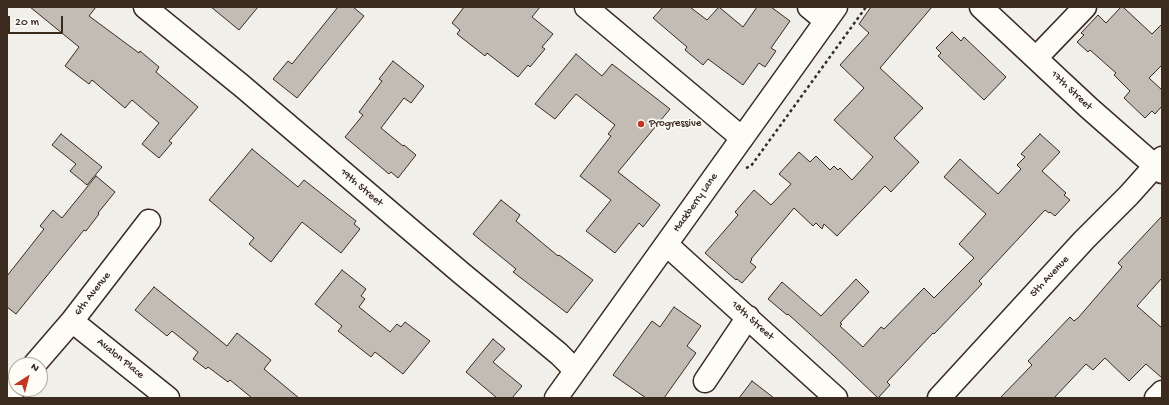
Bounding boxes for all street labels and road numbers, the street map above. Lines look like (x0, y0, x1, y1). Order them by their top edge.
street label: 17th Street (1047, 68, 1095, 114)
street label: 19th Street (337, 166, 385, 210)
street label: Hackberry Lane (671, 171, 721, 235)
street label: 5th Avenue (1027, 254, 1073, 300)
street label: 6th Avenue (72, 270, 114, 318)
street label: 18th Street (728, 298, 776, 344)
street label: Avalon Place (94, 336, 146, 382)

